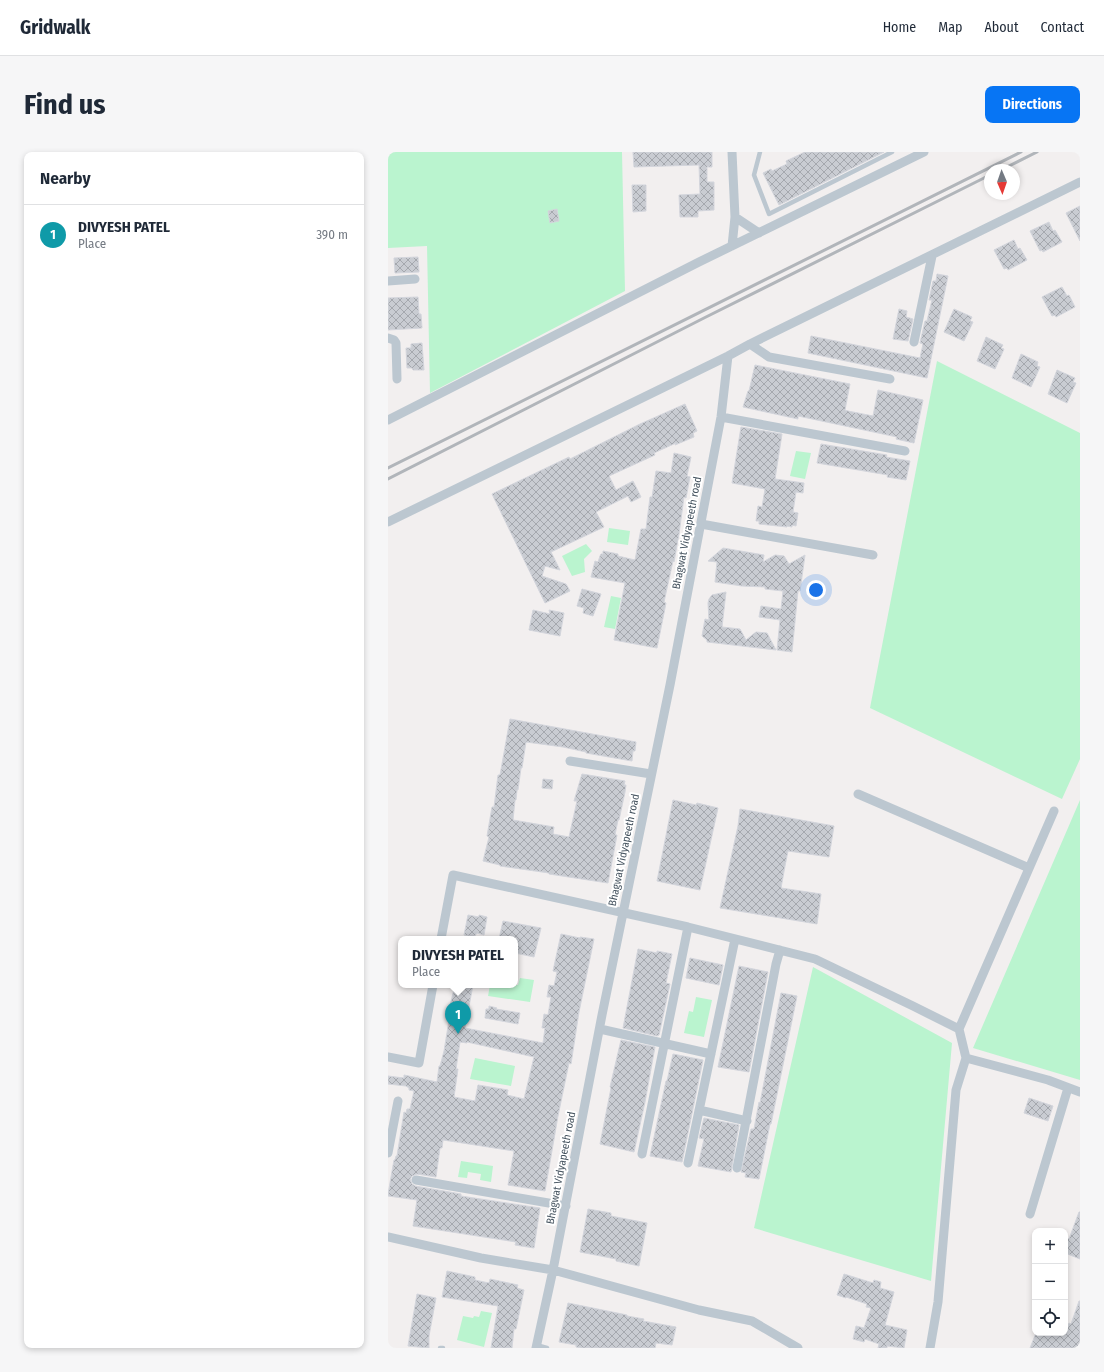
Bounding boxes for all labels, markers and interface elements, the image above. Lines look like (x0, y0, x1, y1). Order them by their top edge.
text: Gridwalk (20, 16, 90, 39)
text: Home (883, 19, 916, 36)
text: Map (938, 19, 962, 36)
text: About (984, 19, 1019, 36)
text: Contact (1041, 19, 1084, 36)
button: Directions (985, 86, 1080, 123)
text: Find us (24, 88, 106, 121)
north arrow (984, 164, 1020, 200)
text: Nearby (40, 168, 91, 189)
text: DIVYESH PATEL (78, 218, 170, 236)
text: 1 (50, 227, 56, 242)
text: 390 m (316, 227, 348, 242)
text: Place (78, 236, 106, 251)
street label: Bhagwat Vidyapeeth road (670, 476, 704, 590)
your location (806, 580, 826, 600)
street label: Bhagwat Vidyapeeth road (606, 793, 642, 907)
popup (398, 936, 518, 988)
text: DIVYESH PATEL (412, 946, 504, 964)
text: Place (412, 964, 440, 979)
pin: 1 (445, 1001, 471, 1034)
street label: Bhagwat Vidyapeeth road (544, 1111, 578, 1225)
map controls (1032, 1228, 1068, 1336)
button: + (1032, 1228, 1068, 1264)
button: − (1032, 1264, 1068, 1300)
button: locate (1032, 1300, 1068, 1336)

